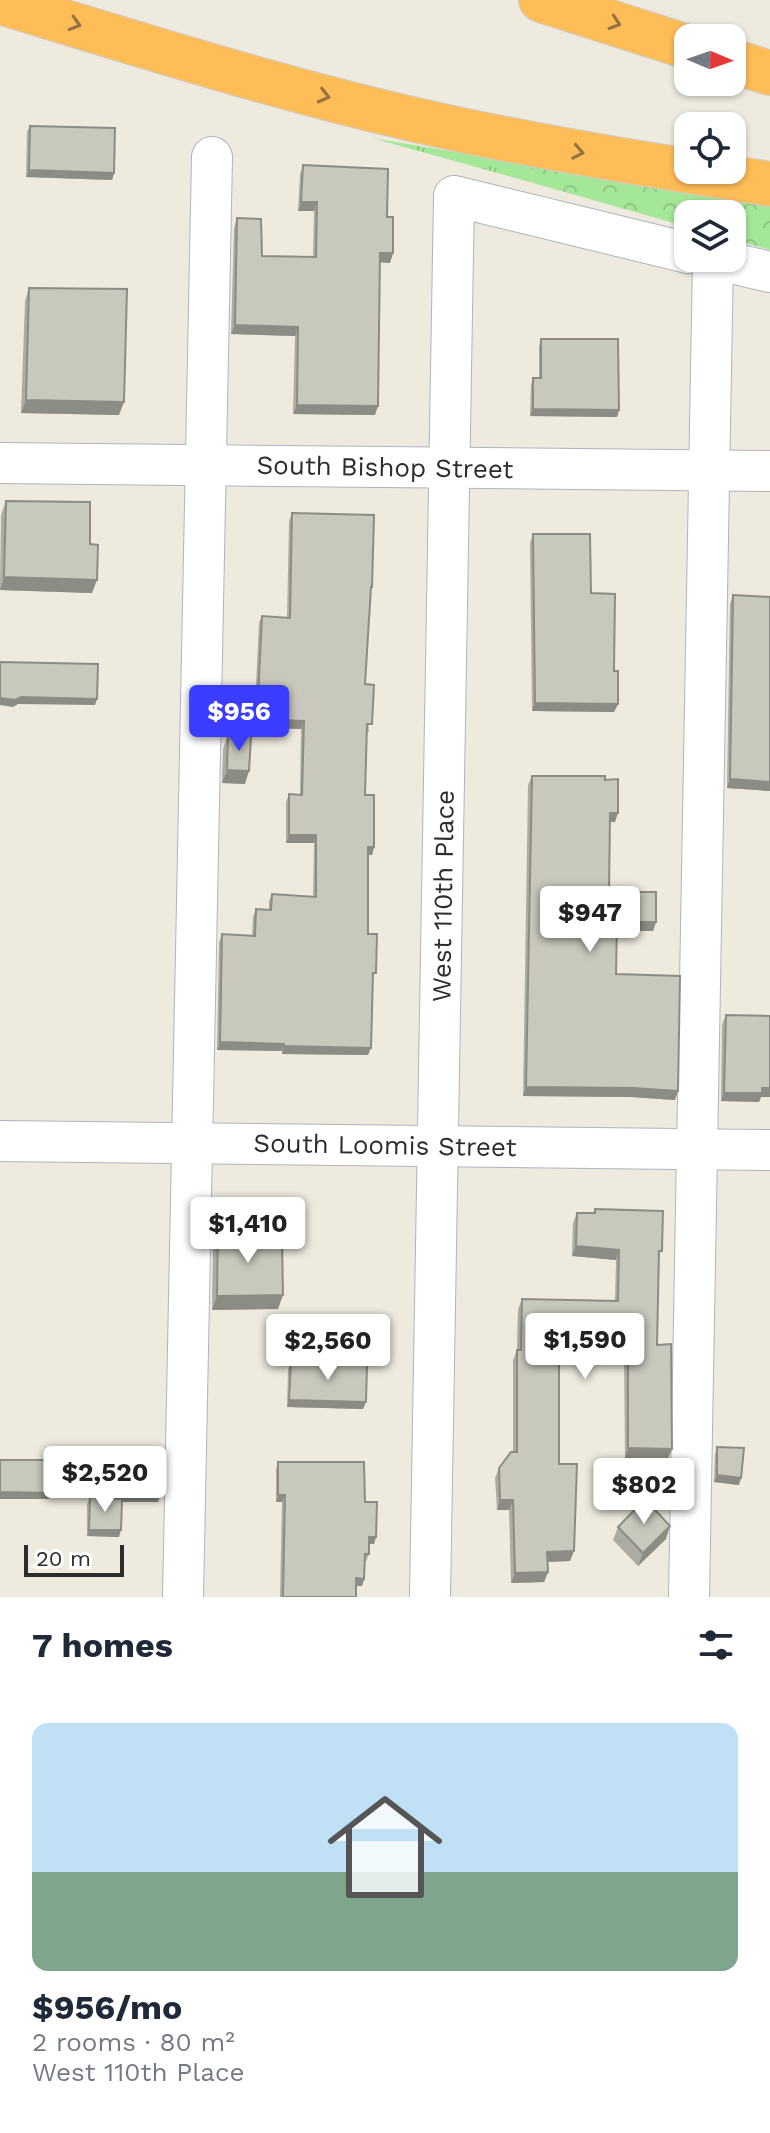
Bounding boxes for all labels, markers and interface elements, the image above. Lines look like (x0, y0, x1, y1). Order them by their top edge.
one-way arrow (607, 14, 621, 30)
one-way arrow (67, 15, 81, 31)
north arrow (674, 24, 746, 96)
map controls (674, 24, 746, 272)
one-way arrow (317, 87, 331, 104)
button: locate (674, 112, 746, 184)
one-way arrow (572, 142, 585, 159)
button: layers (674, 200, 746, 272)
street label: South Bishop Street (256, 450, 514, 484)
pin: $956 (192, 685, 286, 753)
text: $956 (207, 696, 271, 726)
street label: West 110th Place (426, 790, 460, 1002)
pin: $947 (543, 886, 637, 954)
text: $947 (558, 897, 622, 927)
street label: South Loomis Street (253, 1128, 517, 1162)
pin: $1,410 (183, 1197, 313, 1265)
text: $1,410 (208, 1208, 288, 1238)
pin: $1,590 (520, 1313, 650, 1381)
pin: $2,560 (263, 1314, 393, 1382)
text: $1,590 (543, 1324, 627, 1354)
text: $2,560 (284, 1325, 372, 1355)
pin: $2,520 (40, 1446, 170, 1514)
text: $2,520 (61, 1457, 149, 1487)
pin: $802 (597, 1458, 691, 1526)
text: $802 (611, 1469, 677, 1499)
scale bar (24, 1541, 124, 1577)
text: 20 m (36, 1546, 91, 1571)
icon: filters (694, 1623, 738, 1667)
text: 7 homes (32, 1625, 173, 1665)
icon: home (313, 1775, 457, 1919)
text: $956/mo (32, 1987, 182, 2027)
text: 2 rooms · 80 m² (32, 2027, 235, 2057)
text: West 110th Place (32, 2057, 244, 2087)

